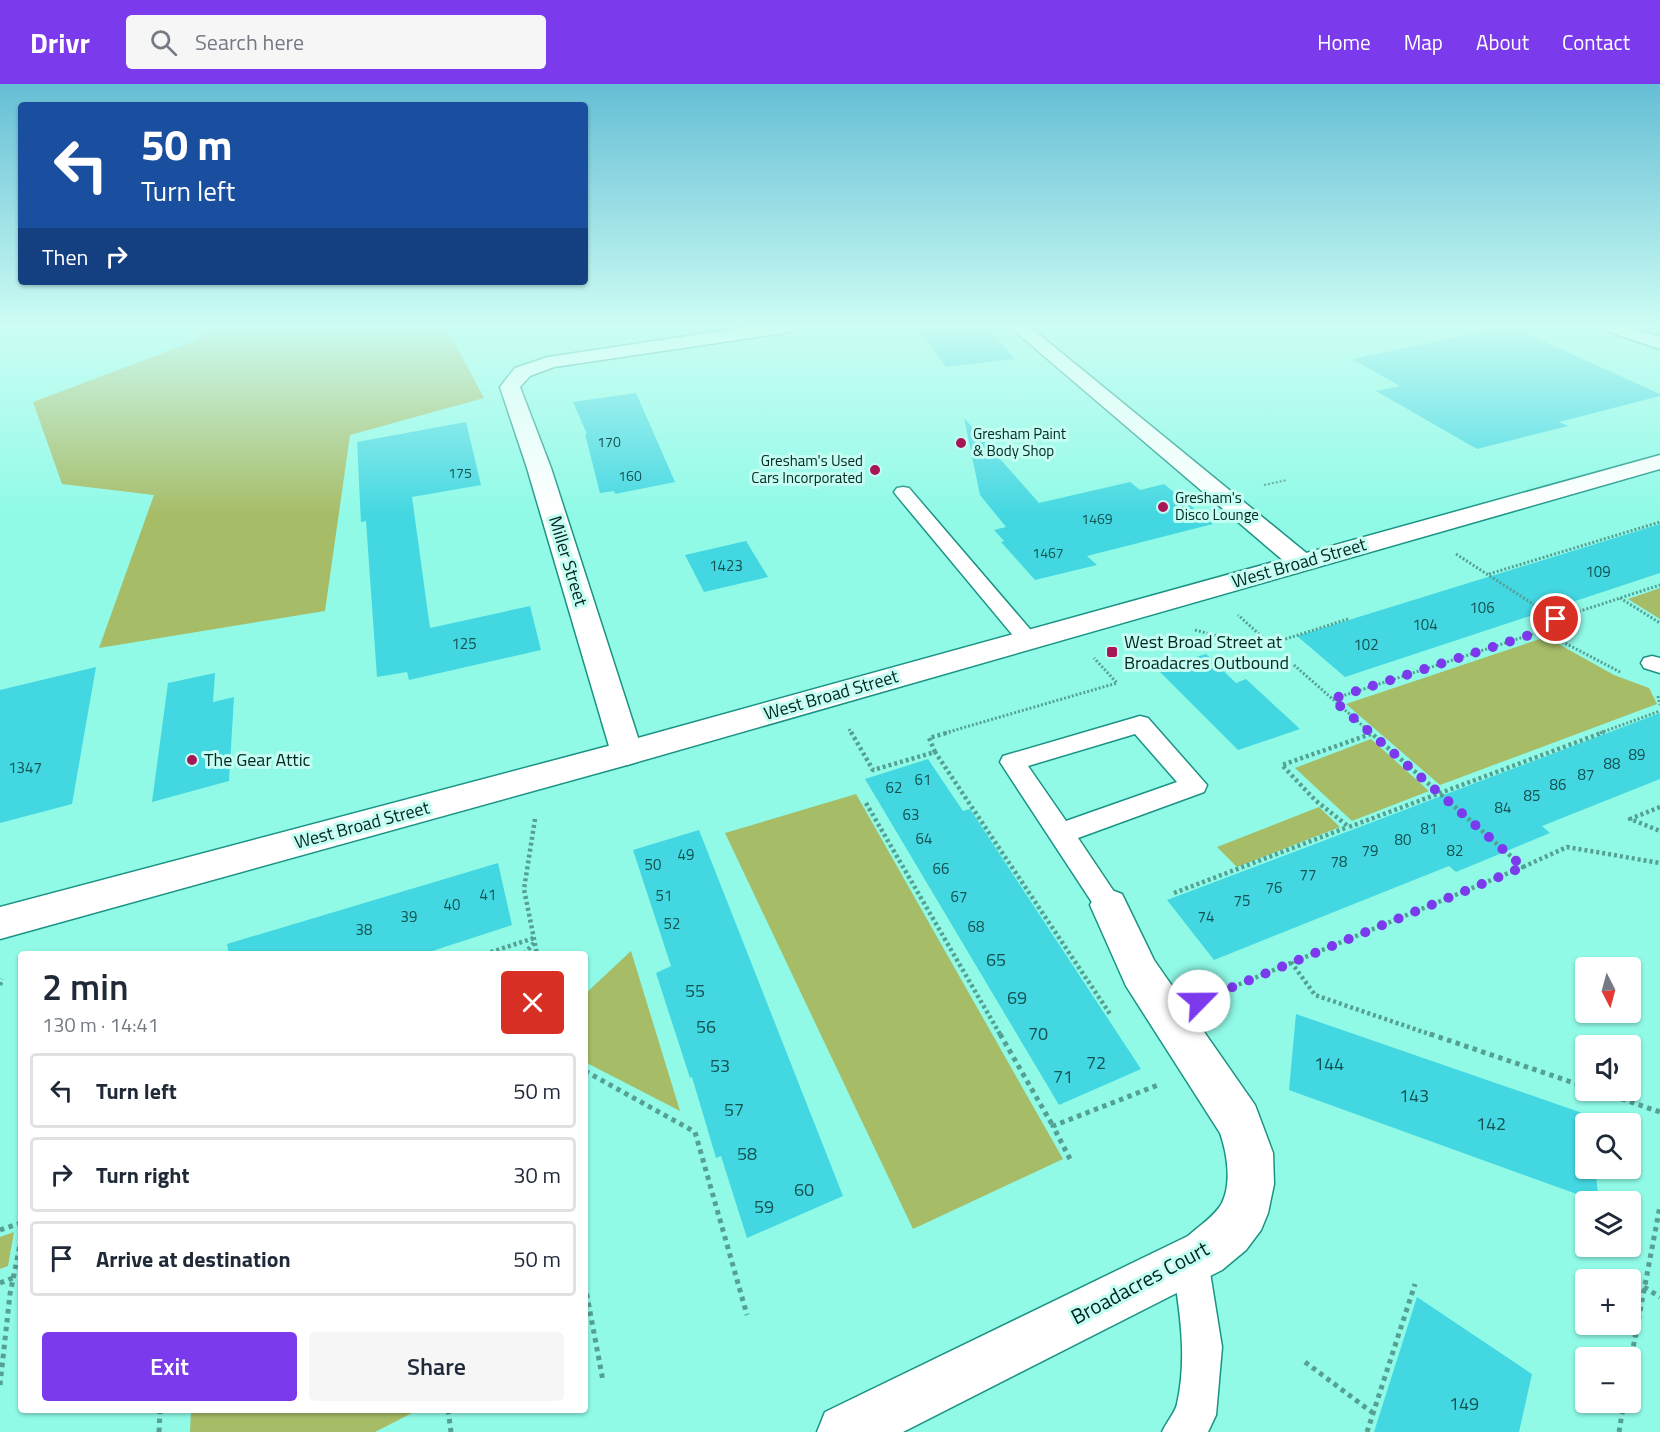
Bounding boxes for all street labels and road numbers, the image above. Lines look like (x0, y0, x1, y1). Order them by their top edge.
street label: Miller Street (542, 512, 595, 610)
street label: West Broad Street (1228, 530, 1370, 595)
street label: West Broad Street (760, 662, 902, 727)
street label: West Broad Street (291, 793, 433, 856)
street label: Broadacres Court (1065, 1232, 1215, 1332)

